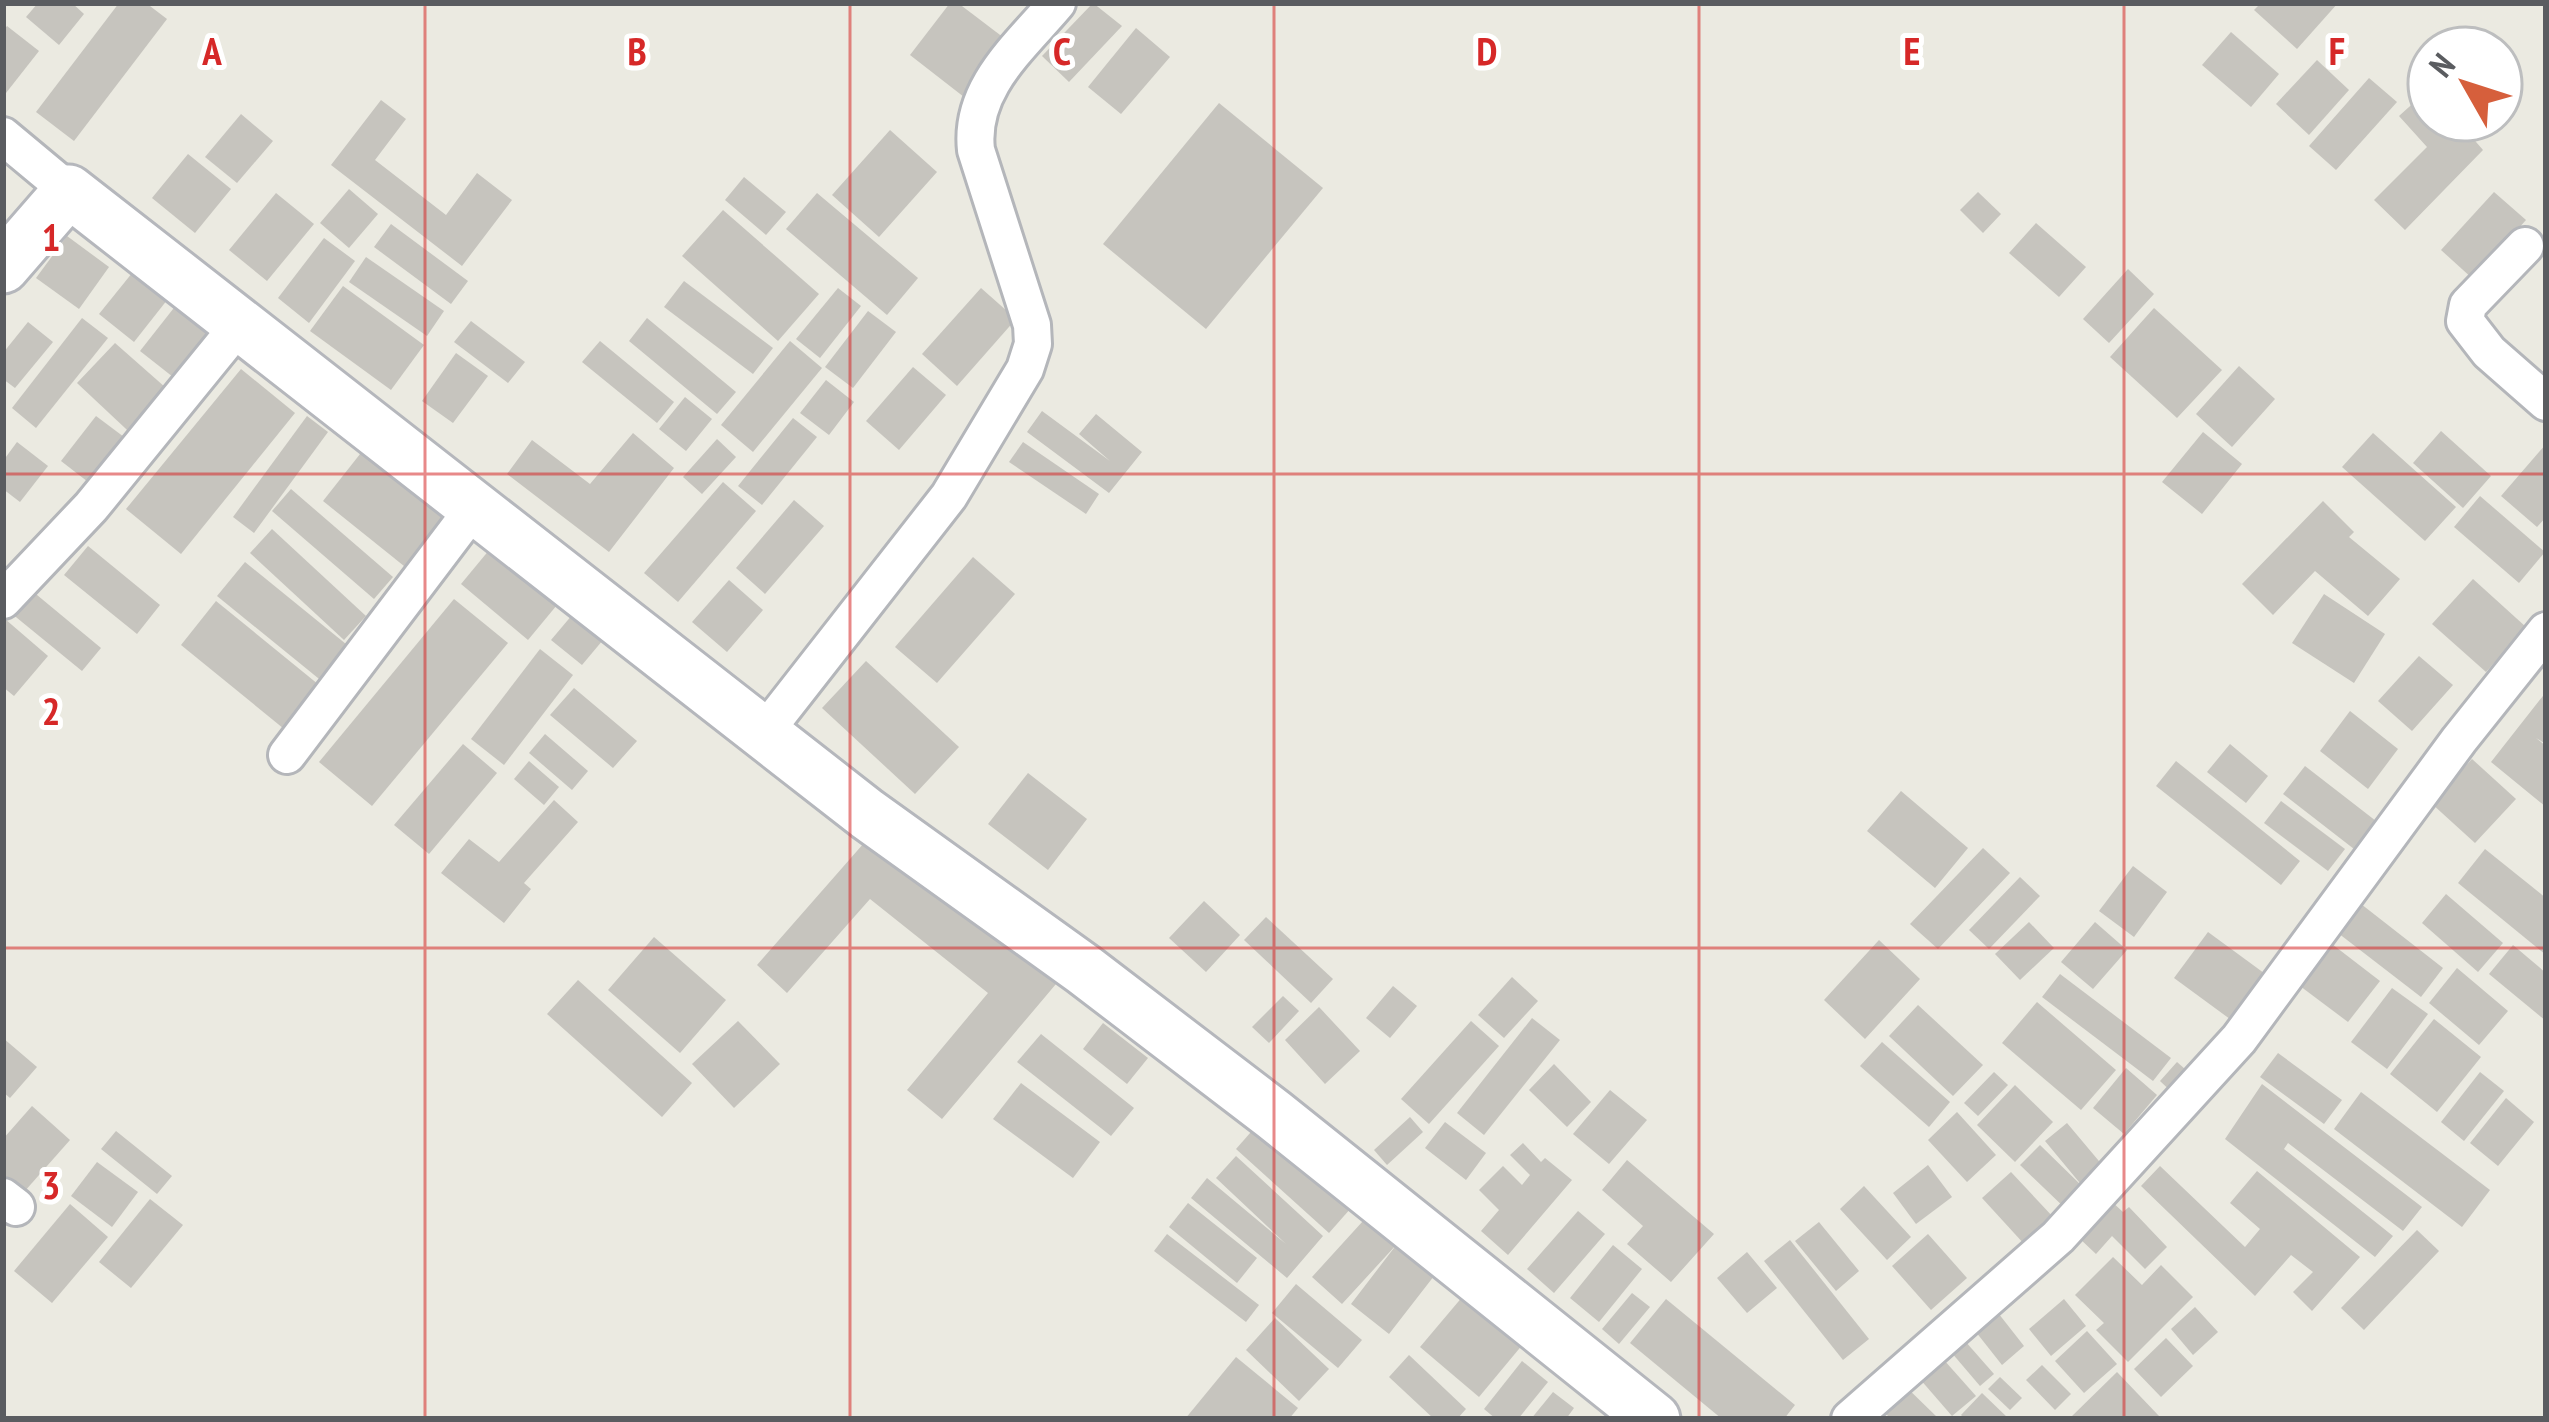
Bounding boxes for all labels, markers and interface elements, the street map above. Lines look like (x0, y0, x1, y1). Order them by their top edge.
north arrow (2405, 24, 2525, 144)
text: A (201, 25, 222, 76)
text: B (627, 25, 647, 76)
text: C (1053, 25, 1071, 76)
text: D (1477, 25, 1497, 76)
text: E (1904, 25, 1920, 76)
text: F (2329, 25, 2345, 76)
text: N (2419, 44, 2464, 85)
text: 1 (42, 211, 60, 262)
text: 2 (42, 685, 60, 736)
text: 3 (42, 1159, 60, 1210)

